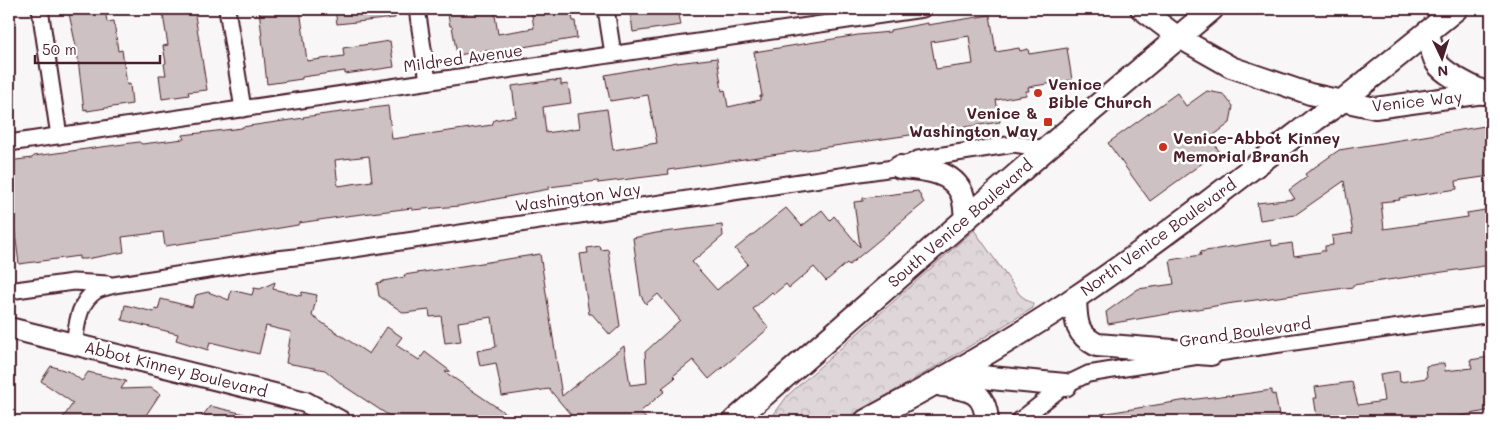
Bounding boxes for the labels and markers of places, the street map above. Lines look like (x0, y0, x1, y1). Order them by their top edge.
place label: Venice Bible Church (1048, 73, 1152, 112)
marker: Venice Bible Church (1032, 87, 1044, 99)
place label: Venice & Washington Way (909, 102, 1038, 141)
marker: Venice & Washington Way (1042, 116, 1054, 128)
place label: Venice-Abbot Kinney Memorial Branch (1173, 127, 1340, 166)
marker: Venice-Abbot Kinney Memorial Branch (1157, 141, 1169, 153)

